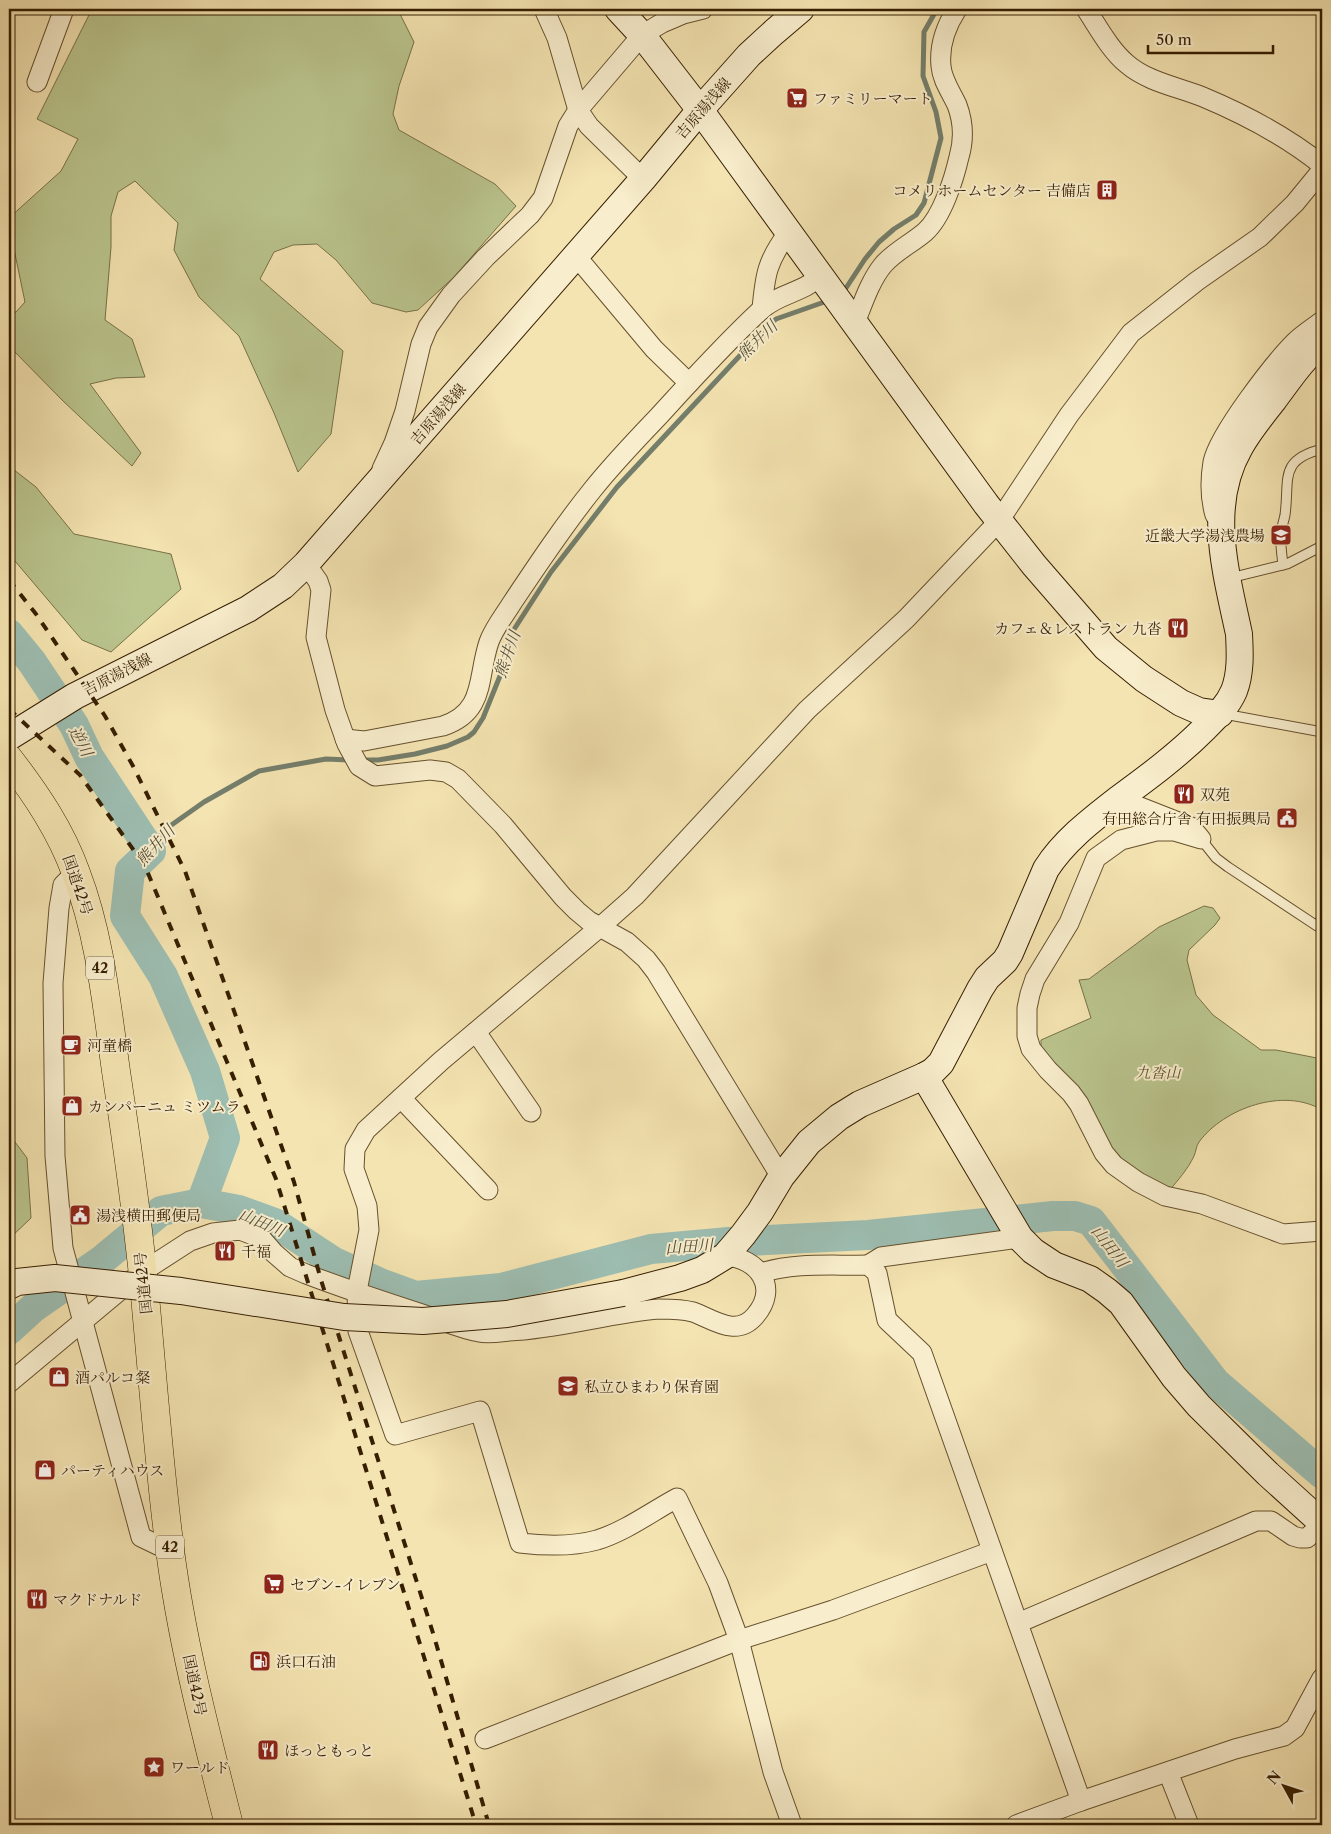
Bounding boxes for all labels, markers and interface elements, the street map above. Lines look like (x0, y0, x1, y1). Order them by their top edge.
scale bar (1148, 22, 1274, 54)
text: 50 m (1156, 30, 1192, 49)
street label: 吉原湯浅線 (671, 73, 735, 143)
supermarket icon: ファミリーマート (785, 86, 809, 110)
place label: ファミリーマート (813, 89, 933, 108)
building icon: コメリホームセンター 吉備店 (1095, 178, 1119, 202)
place label: コメリホームセンター 吉備店 (893, 181, 1091, 200)
water label: 熊井川 (733, 315, 783, 364)
street label: 吉原湯浅線 (406, 379, 470, 449)
school or university icon: 近畿大学湯浅農場 (1269, 523, 1293, 547)
place label: 近畿大学湯浅農場 (1145, 526, 1265, 545)
restaurant icon: カフェ＆レストラン 九沓 (1166, 616, 1190, 640)
place label: カフェ＆レストラン 九沓 (994, 619, 1162, 638)
water label: 熊井川 (490, 626, 525, 680)
street label: 吉原湯浅線 (79, 649, 155, 699)
water label: 逆川 (65, 722, 98, 762)
restaurant icon: 双苑 (1172, 782, 1196, 806)
place label: 双苑 (1200, 785, 1230, 804)
public building icon: 有田総合庁舎 有田振興局 (1275, 806, 1299, 830)
place label: 有田総合庁舎 有田振興局 (1102, 809, 1271, 828)
water label: 熊井川 (131, 819, 180, 869)
street label: 国道42号 (59, 852, 97, 918)
road number: 42 (86, 956, 114, 980)
cafe icon: 河童橋 (59, 1033, 83, 1057)
place label: 河童橋 (87, 1036, 132, 1055)
park label: 九沓山 (1135, 1063, 1181, 1082)
shop icon: カンパーニュ ミツムラ (60, 1094, 84, 1118)
place label: カンパーニュ ミツムラ (88, 1097, 241, 1116)
public building icon: 湯浅横田郵便局 (68, 1203, 92, 1227)
water label: 山田川 (236, 1203, 290, 1241)
place label: 湯浅横田郵便局 (96, 1206, 201, 1225)
water label: 山田川 (1087, 1221, 1134, 1273)
water label: 山田川 (664, 1234, 716, 1258)
restaurant icon: 千福 (213, 1239, 237, 1263)
place label: 千福 (241, 1242, 271, 1261)
street label: 国道42号 (130, 1251, 156, 1315)
shop icon: 酒パルコ粲 (47, 1365, 71, 1389)
place label: 酒パルコ粲 (75, 1368, 150, 1387)
school or university icon: 私立ひまわり保育園 (556, 1374, 580, 1398)
place label: 私立ひまわり保育園 (584, 1377, 719, 1396)
shop icon: パーティハウス (33, 1458, 57, 1482)
place label: パーティハウス (61, 1461, 164, 1480)
road number: 42 (156, 1535, 184, 1558)
supermarket icon: セブン-イレブン (262, 1572, 286, 1596)
place label: セブン-イレブン (290, 1575, 401, 1594)
restaurant icon: マクドナルド (25, 1587, 49, 1611)
place label: マクドナルド (53, 1590, 142, 1609)
fuel station icon: 浜口石油 (248, 1649, 272, 1673)
place label: 浜口石油 (276, 1652, 336, 1671)
street label: 国道42号 (179, 1653, 211, 1717)
restaurant icon: ほっともっと (256, 1738, 280, 1762)
place label: ほっともっと (284, 1741, 374, 1760)
place icon: ワールド (142, 1755, 166, 1779)
place label: ワールド (170, 1758, 230, 1777)
north arrow (1258, 1762, 1308, 1812)
text: N (1263, 1767, 1285, 1788)

